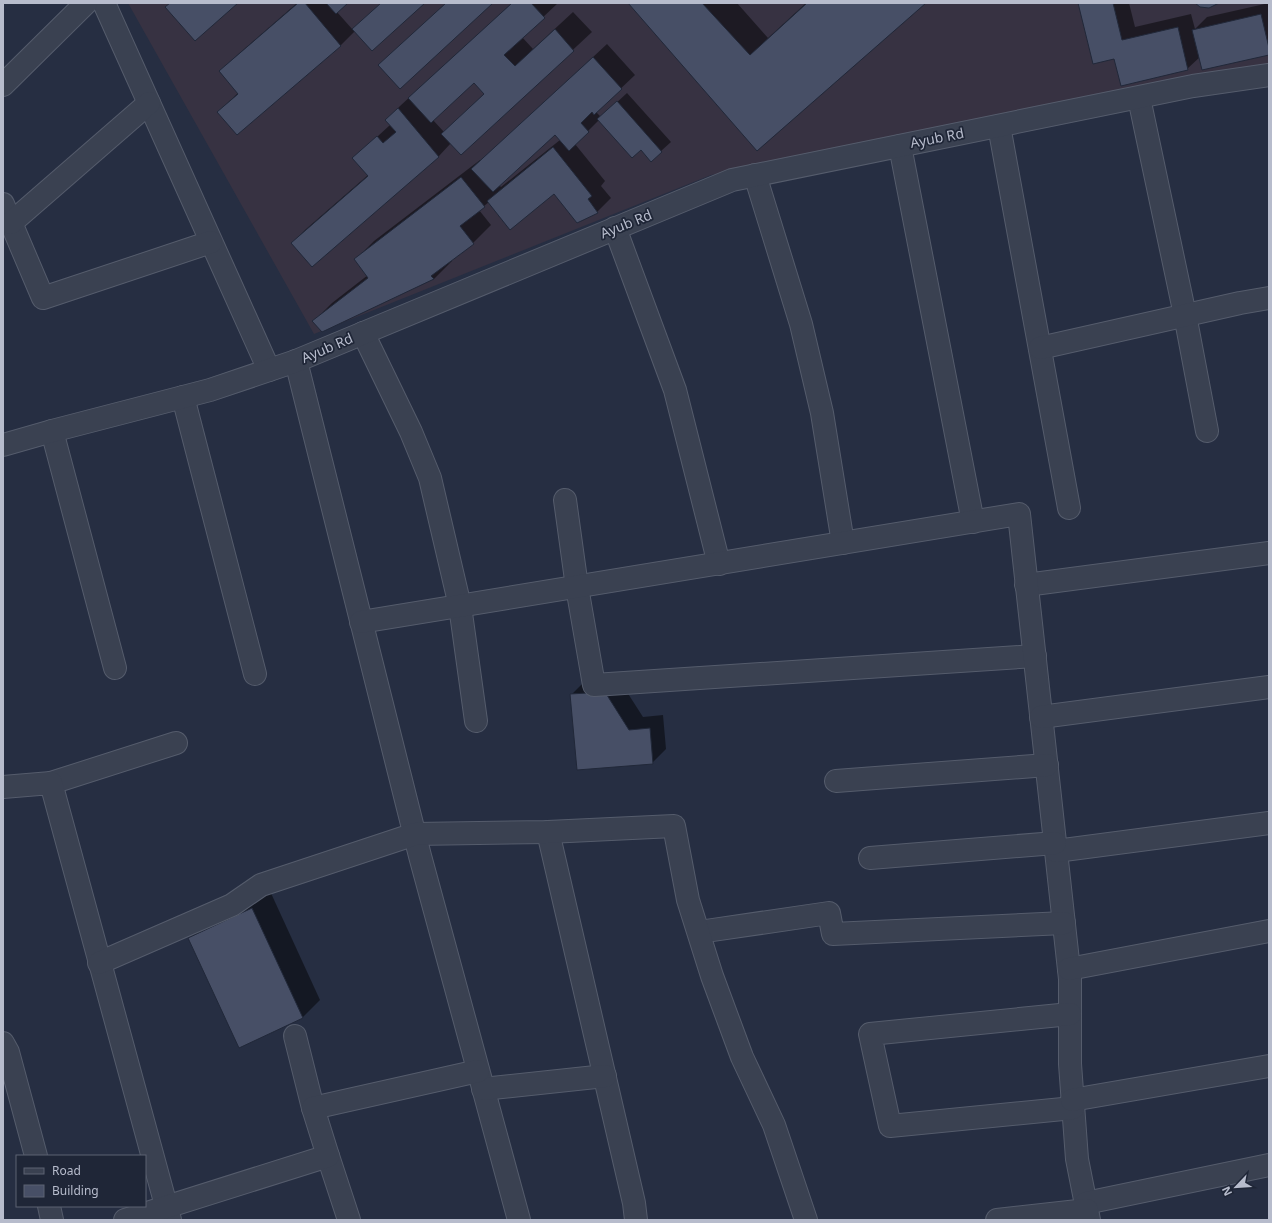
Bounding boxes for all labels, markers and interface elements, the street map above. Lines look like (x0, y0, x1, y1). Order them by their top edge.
street label: Ayub Rd (908, 123, 965, 152)
street label: Ayub Rd (597, 205, 655, 243)
street label: Ayub Rd (298, 328, 356, 367)
legend (16, 1155, 146, 1207)
text: Road (52, 1162, 81, 1179)
north arrow (1216, 1167, 1256, 1207)
text: Building (52, 1182, 99, 1199)
text: N (1218, 1184, 1235, 1199)

